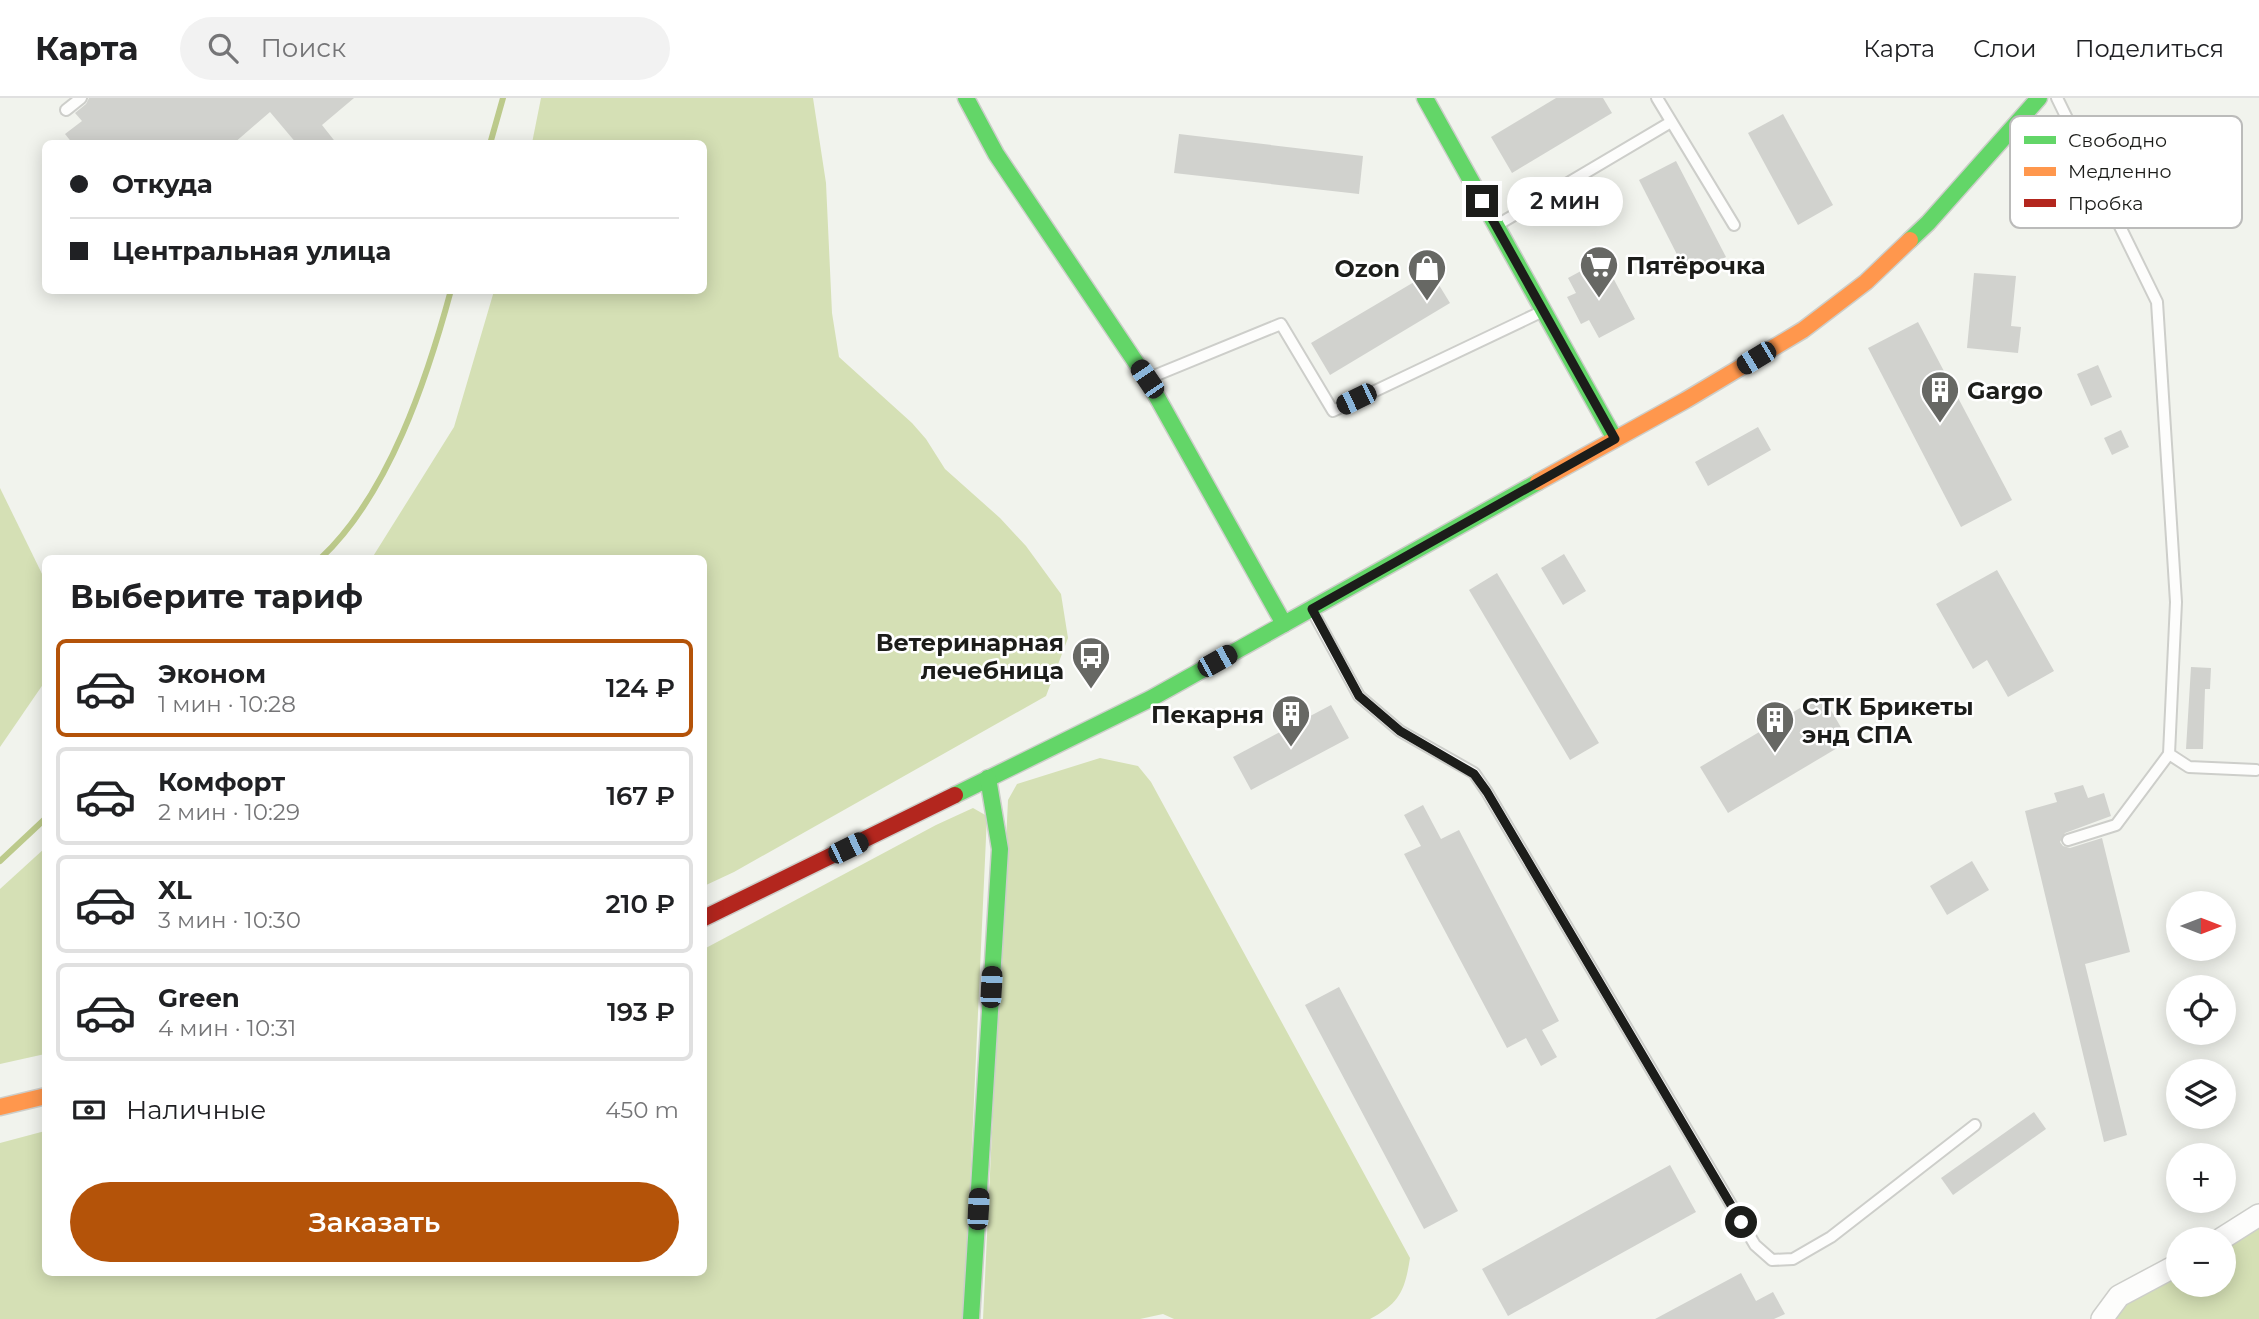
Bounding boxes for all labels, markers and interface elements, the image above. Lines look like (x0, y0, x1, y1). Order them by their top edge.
search box (180, 17, 670, 80)
text: Карта (35, 28, 138, 68)
icon: search (204, 29, 242, 67)
text: Поиск (260, 32, 346, 64)
text: Карта (1863, 34, 1935, 63)
text: Слои (1973, 34, 2037, 63)
text: Поделиться (2075, 34, 2224, 63)
legend (2010, 116, 2242, 228)
text: Свободно (2068, 129, 2167, 152)
text: Медленно (2068, 160, 2172, 183)
text: Откуда (112, 168, 213, 200)
callout: 2 мин (1506, 176, 1622, 226)
route end (1466, 185, 1498, 217)
text: 2 мин (1530, 187, 1600, 215)
text: Пробка (2068, 192, 2143, 215)
text: Центральная улица (112, 235, 391, 267)
supermarket icon: Пятёрочка (1578, 244, 1620, 299)
shop icon: Ozon (1406, 247, 1448, 302)
place label: Пятёрочка (1626, 251, 1766, 280)
place label: Ozon (1335, 254, 1400, 283)
car (1733, 338, 1780, 378)
car (1127, 356, 1168, 402)
building icon: Gargo (1919, 369, 1961, 424)
place label: Gargo (1967, 376, 2043, 405)
car (1333, 380, 1380, 418)
text: Выберите тариф (70, 577, 363, 616)
place label: Ветеринарная лечебница (876, 628, 1064, 685)
bus stop icon: Ветеринарная лечебница (1070, 635, 1112, 690)
car (1194, 642, 1241, 680)
icon: car (74, 657, 137, 720)
text: Эконом (158, 658, 266, 690)
text: 124 ₽ (606, 672, 675, 704)
text: 1 мин · 10:28 (158, 690, 296, 718)
place label: СТК Брикеты энд СПА (1802, 692, 1974, 749)
building icon: Пекарня (1270, 693, 1312, 748)
building icon: СТК Брикеты энд СПА (1754, 699, 1796, 754)
place label: Пекарня (1151, 700, 1264, 729)
icon: car (74, 765, 137, 828)
text: Комфорт (158, 766, 285, 798)
text: 167 ₽ (606, 780, 675, 812)
text: 2 мин · 10:29 (158, 798, 300, 826)
car (825, 829, 872, 867)
icon: car (74, 873, 137, 936)
text: XL (158, 874, 192, 906)
text: 210 ₽ (605, 888, 675, 920)
north arrow (2166, 891, 2236, 961)
map controls (2166, 891, 2236, 1297)
text: 3 мин · 10:30 (158, 906, 301, 934)
car (980, 965, 1003, 1009)
button: locate (2166, 975, 2236, 1045)
icon: car (74, 981, 137, 1044)
text: Green (158, 982, 240, 1014)
text: 193 ₽ (607, 996, 675, 1028)
text: 4 мин · 10:31 (158, 1014, 296, 1042)
button: layers (2166, 1059, 2236, 1129)
icon: cash (70, 1091, 108, 1129)
text: Наличные (126, 1094, 266, 1126)
text: 450 m (605, 1096, 679, 1124)
button: + (2166, 1143, 2236, 1213)
button: Заказать (70, 1182, 679, 1262)
car (967, 1187, 990, 1231)
route start (1725, 1206, 1757, 1238)
button: − (2166, 1227, 2236, 1297)

